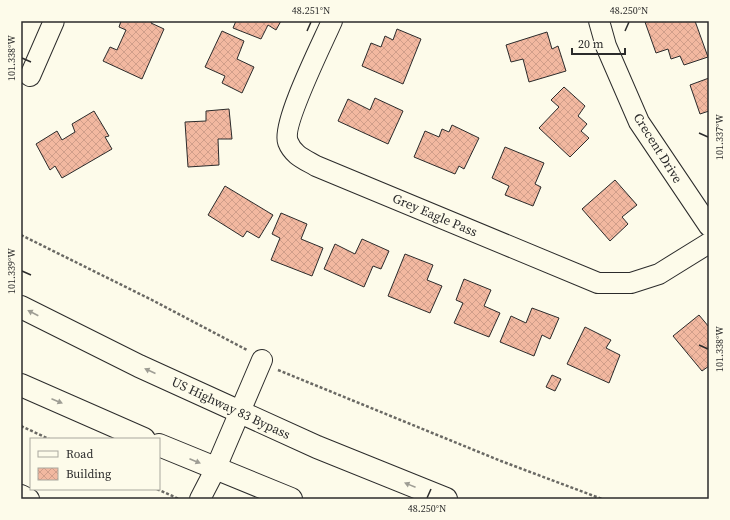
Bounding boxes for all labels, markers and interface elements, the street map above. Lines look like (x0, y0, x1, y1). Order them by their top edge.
text: 48.251°N (292, 4, 330, 17)
text: 48.250°N (610, 4, 648, 17)
scale bar (572, 30, 625, 56)
text: 101.338°W (5, 35, 18, 81)
text: 20 m (578, 36, 604, 52)
street label: Crecent Drive (630, 110, 686, 187)
text: 101.337°W (713, 114, 726, 160)
street label: Grey Eagle Pass (390, 190, 480, 241)
text: 101.339°W (5, 248, 18, 294)
one-way arrow (28, 310, 39, 316)
text: 101.338°W (713, 326, 726, 372)
one-way arrow (144, 368, 155, 374)
street label: US Highway 83 Bypass (169, 373, 293, 443)
one-way arrow (51, 398, 62, 404)
legend (30, 438, 160, 490)
text: Road (66, 446, 93, 462)
one-way arrow (189, 458, 200, 464)
text: Building (66, 466, 111, 482)
one-way arrow (403, 481, 415, 487)
text: 48.250°N (408, 502, 446, 515)

